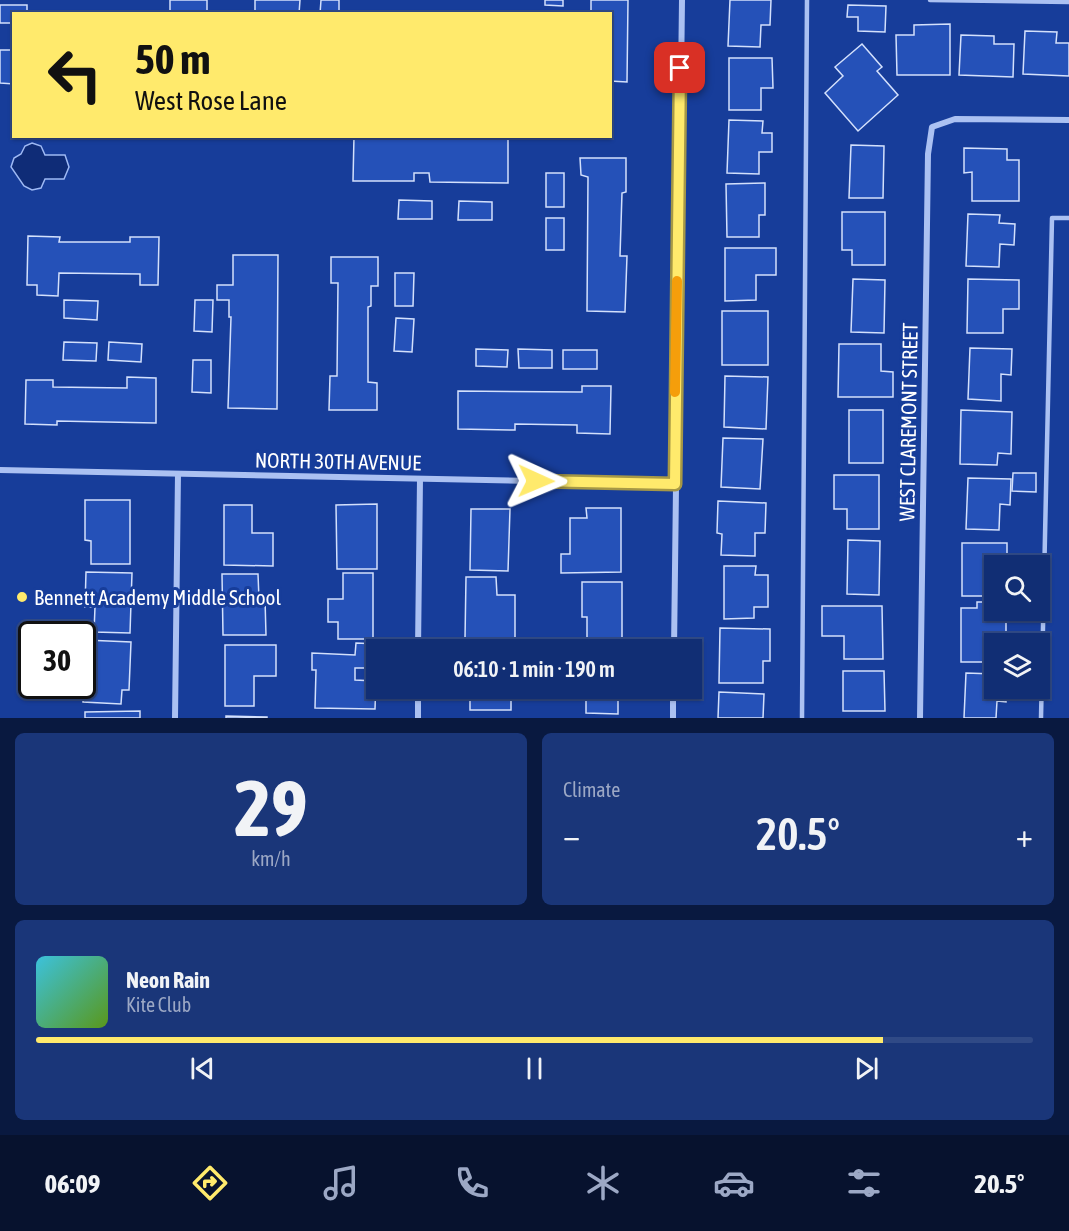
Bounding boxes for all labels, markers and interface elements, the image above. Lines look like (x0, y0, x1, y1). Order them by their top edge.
text: 50 m (135, 35, 210, 83)
icon: left (36, 36, 114, 114)
pin (654, 42, 705, 93)
icon: arrive (663, 51, 696, 84)
text: West Rose Lane (135, 85, 287, 116)
street label: WEST CLAREMONT STREET (894, 322, 922, 522)
street label: NORTH 30TH AVENUE (255, 448, 421, 474)
position arrow (504, 449, 568, 513)
map controls (984, 555, 1050, 699)
button: search (984, 555, 1050, 621)
place label: Bennett Academy Middle School (34, 585, 281, 609)
marker: Bennett Academy Middle School (15, 590, 29, 604)
speed limit sign: 30 (18, 621, 96, 699)
button: layers (984, 633, 1050, 699)
text: 06:10 · 1 min · 190 m (453, 656, 615, 682)
text: 29 (234, 763, 308, 853)
text: Climate (563, 778, 620, 801)
text: 20.5° (756, 808, 840, 860)
text: − (563, 816, 580, 854)
text: + (1016, 816, 1033, 854)
text: km/h (251, 847, 291, 870)
text: Neon Rain (126, 967, 210, 993)
text: Kite Club (126, 993, 191, 1016)
icon: previous (186, 1052, 219, 1085)
icon: pause (518, 1052, 551, 1085)
icon: next (850, 1052, 883, 1085)
icon: directions (189, 1162, 231, 1204)
icon: music (320, 1162, 362, 1204)
icon: phone (451, 1162, 493, 1204)
icon: climate (582, 1162, 624, 1204)
icon: car (713, 1162, 755, 1204)
icon: filters (843, 1162, 885, 1204)
text: 06:09 (44, 1168, 101, 1199)
text: 20.5° (974, 1168, 1025, 1199)

